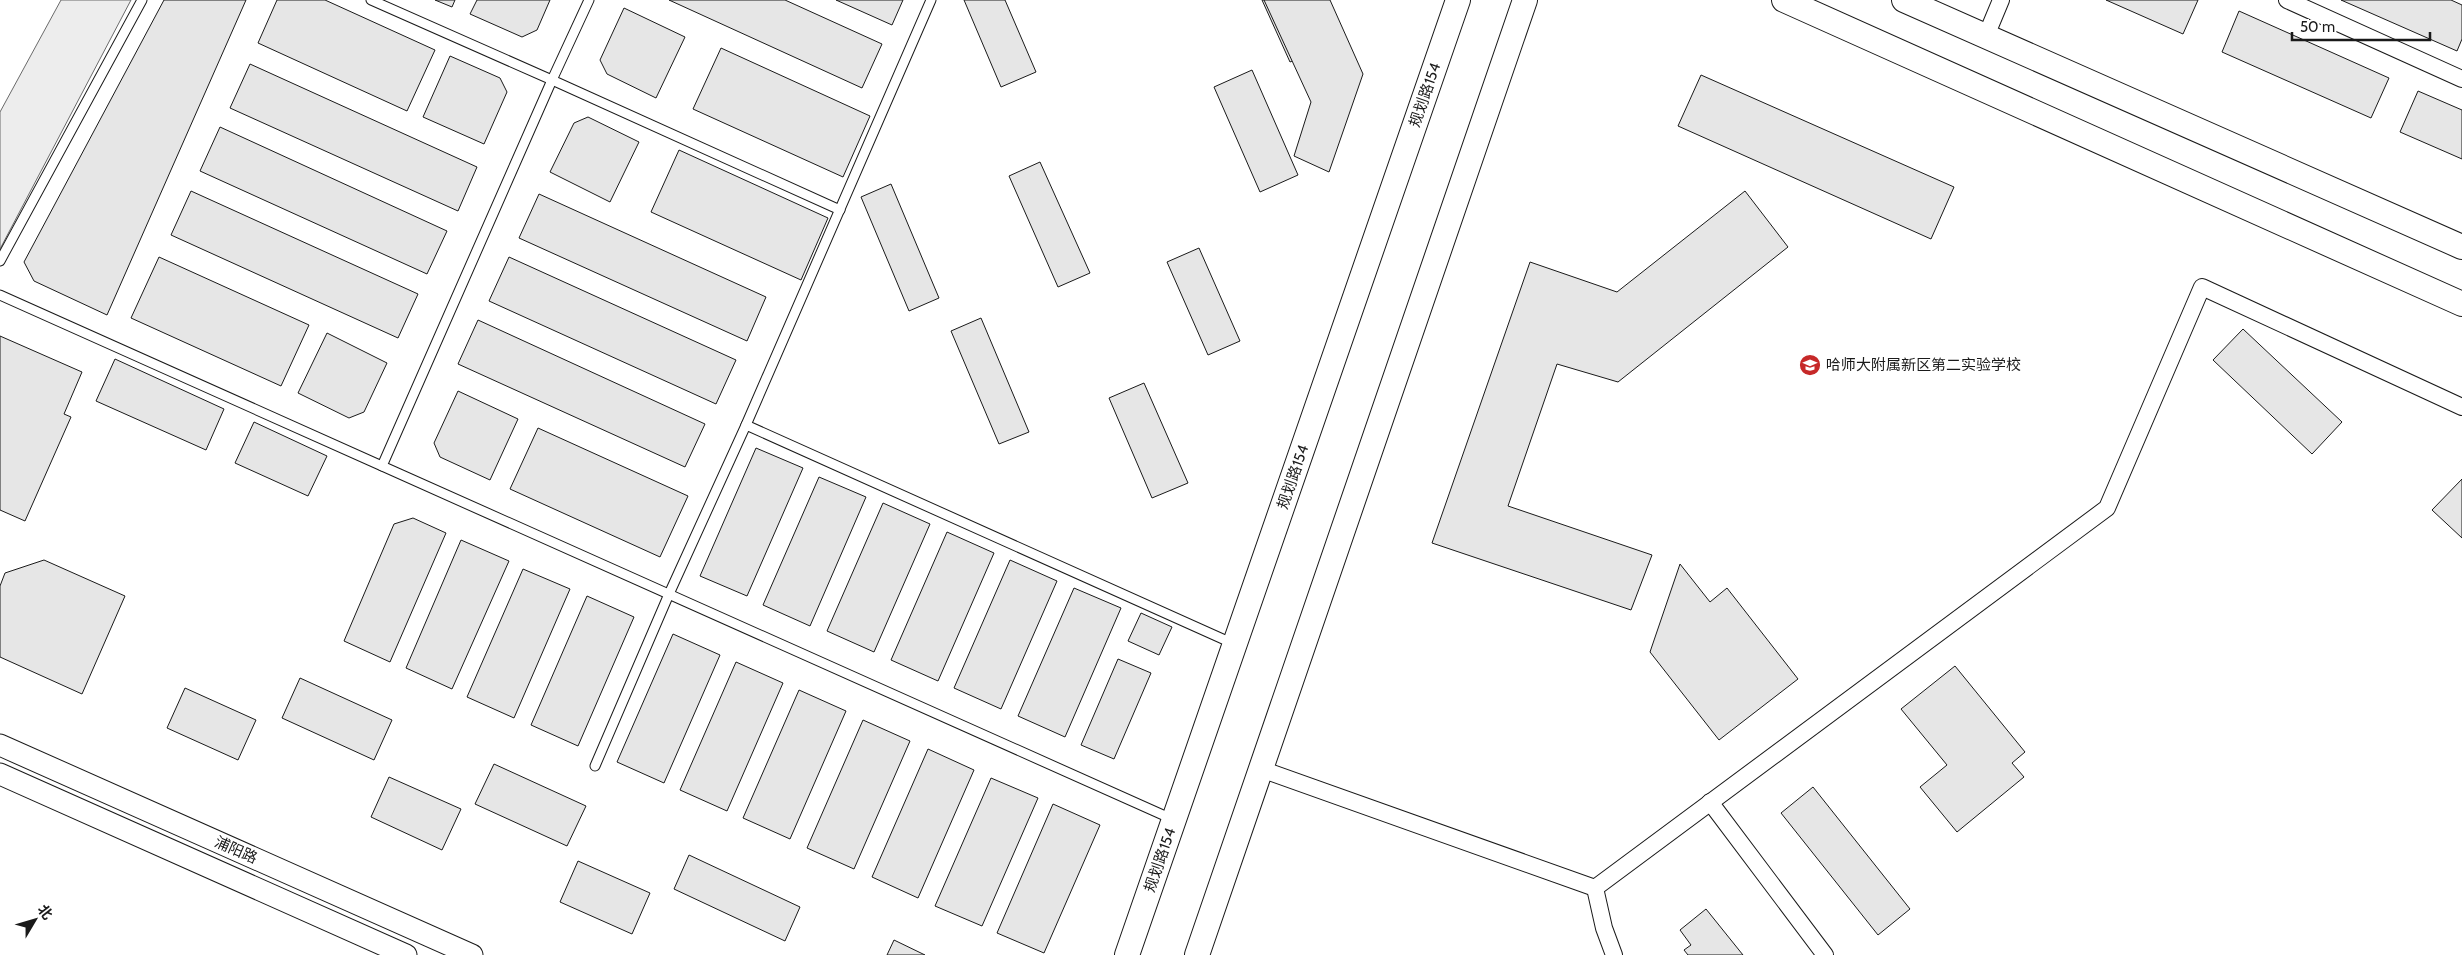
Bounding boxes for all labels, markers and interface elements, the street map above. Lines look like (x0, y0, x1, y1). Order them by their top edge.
scale bar (2292, 10, 2430, 42)
text: 50 m (2300, 18, 2335, 36)
street label: 规划路154 (1406, 60, 1444, 129)
school or university icon: 哈师大附属新区第二实验学校 (1798, 353, 1822, 377)
place label: 哈师大附属新区第二实验学校 (1826, 356, 2021, 374)
street label: 规划路154 (1274, 442, 1312, 511)
street label: 规划路154 (1141, 825, 1179, 894)
street label: 浦阳路 (212, 833, 260, 867)
north arrow (10, 895, 60, 945)
text: 北 (34, 901, 57, 923)

